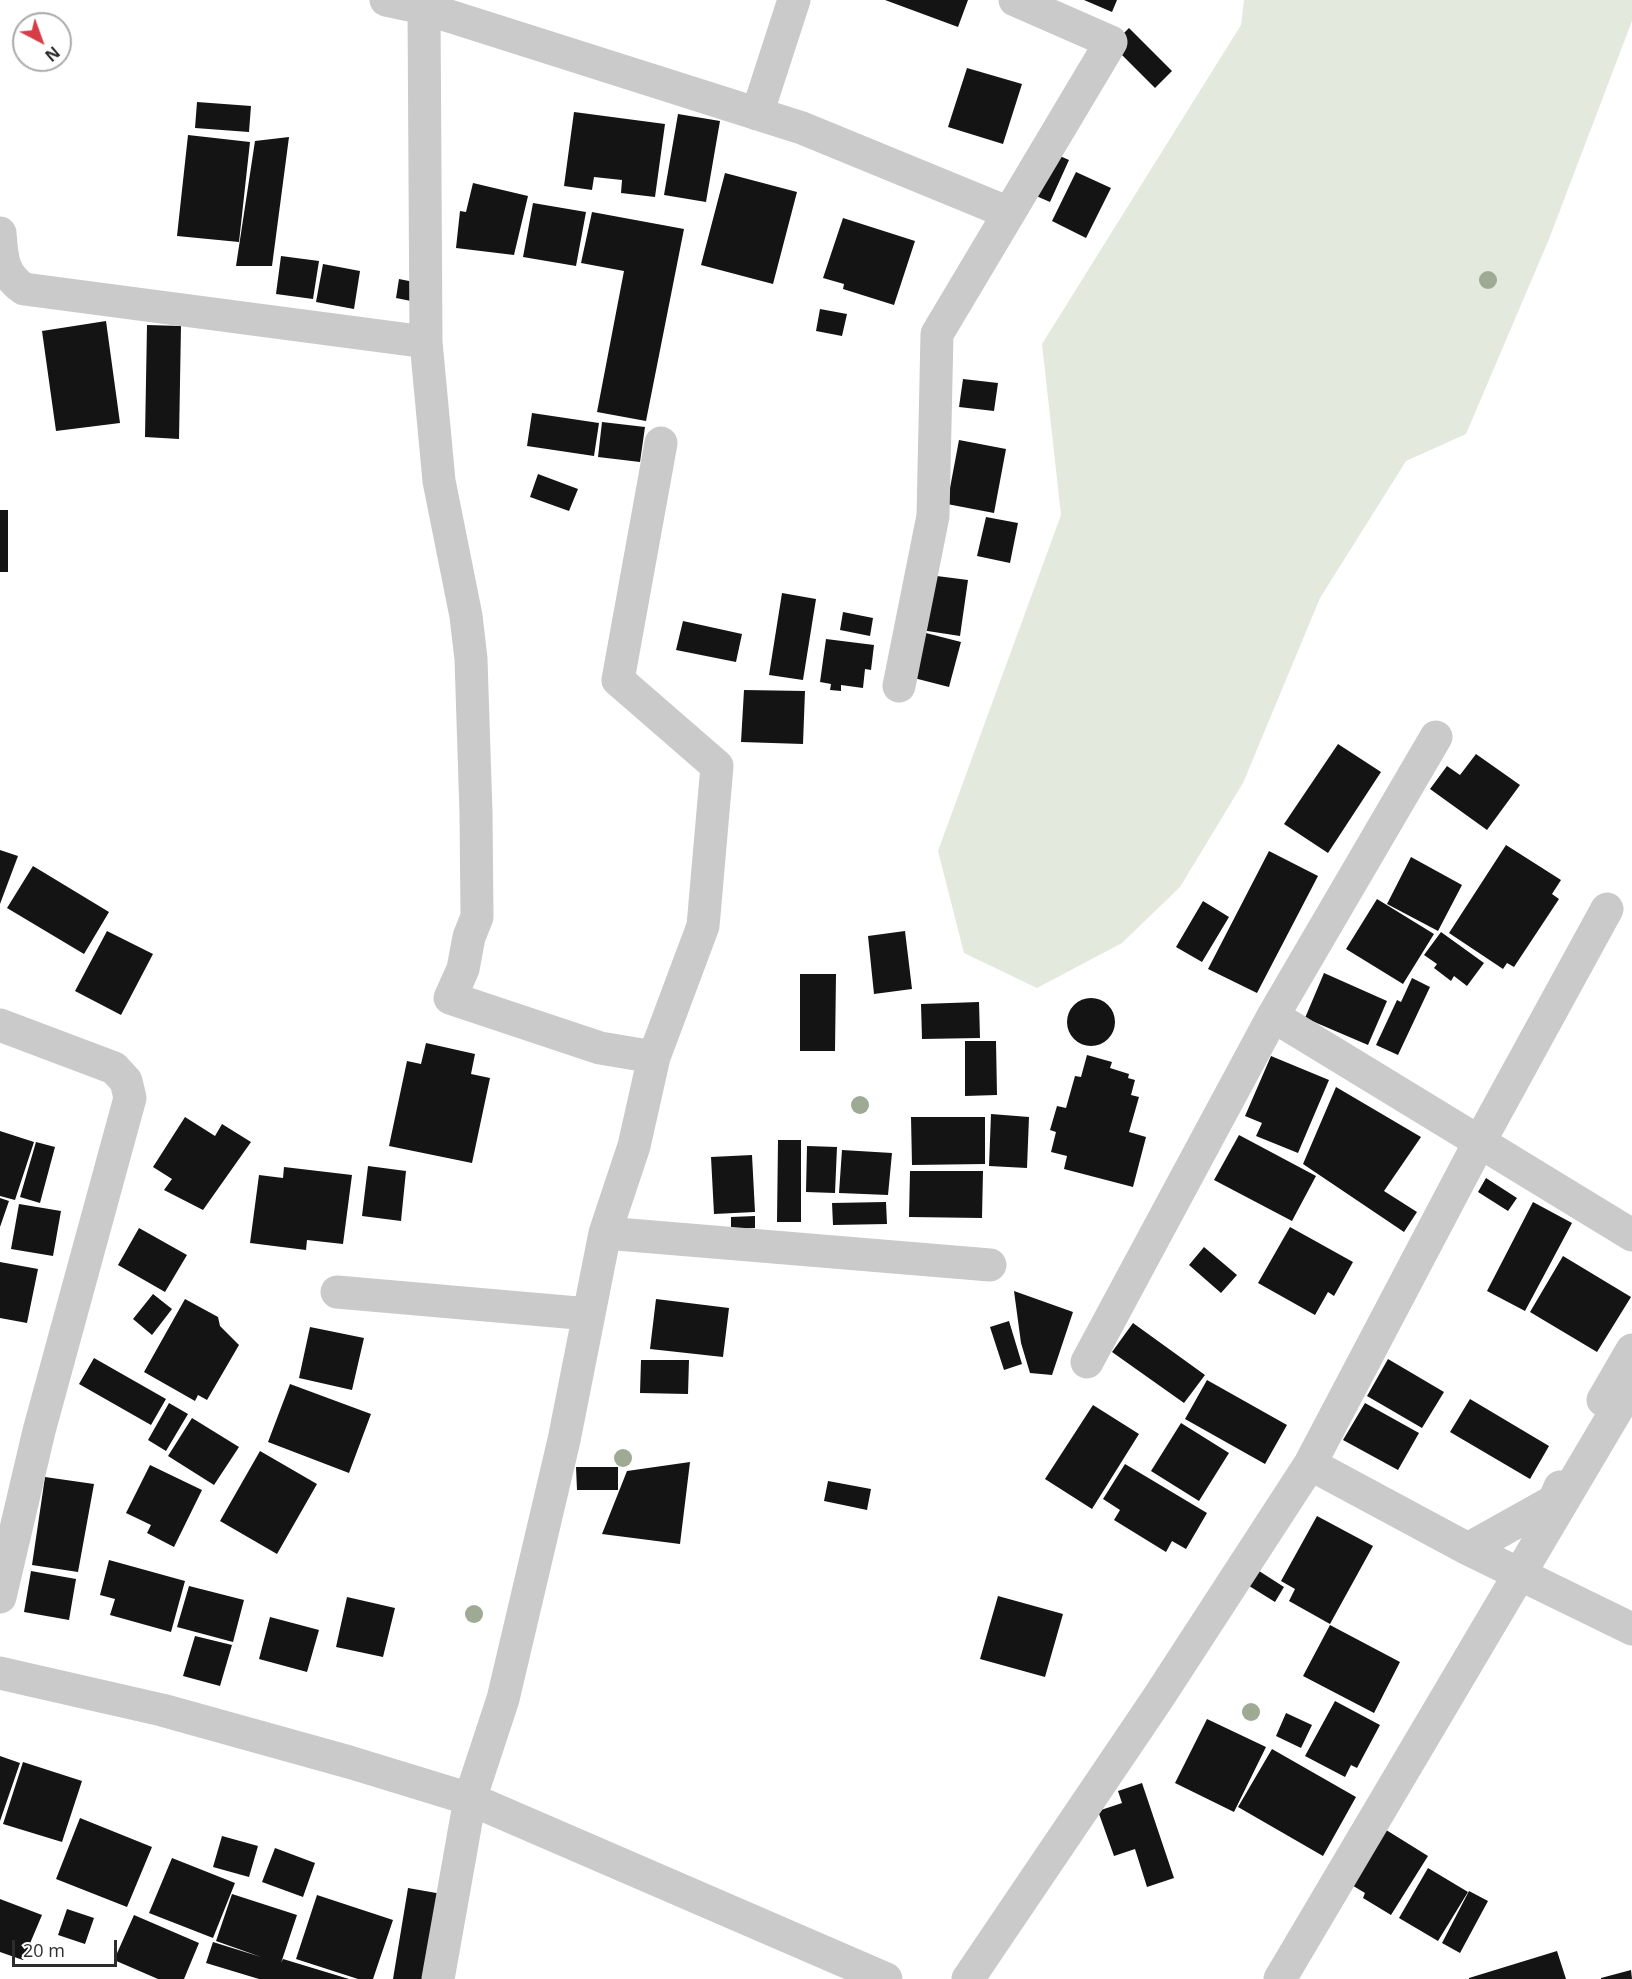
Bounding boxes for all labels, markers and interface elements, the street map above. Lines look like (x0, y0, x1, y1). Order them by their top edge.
north arrow (12, 12, 72, 72)
text: N (40, 41, 65, 67)
scale bar (15, 1928, 120, 1966)
text: 20 m (23, 1938, 65, 1962)

